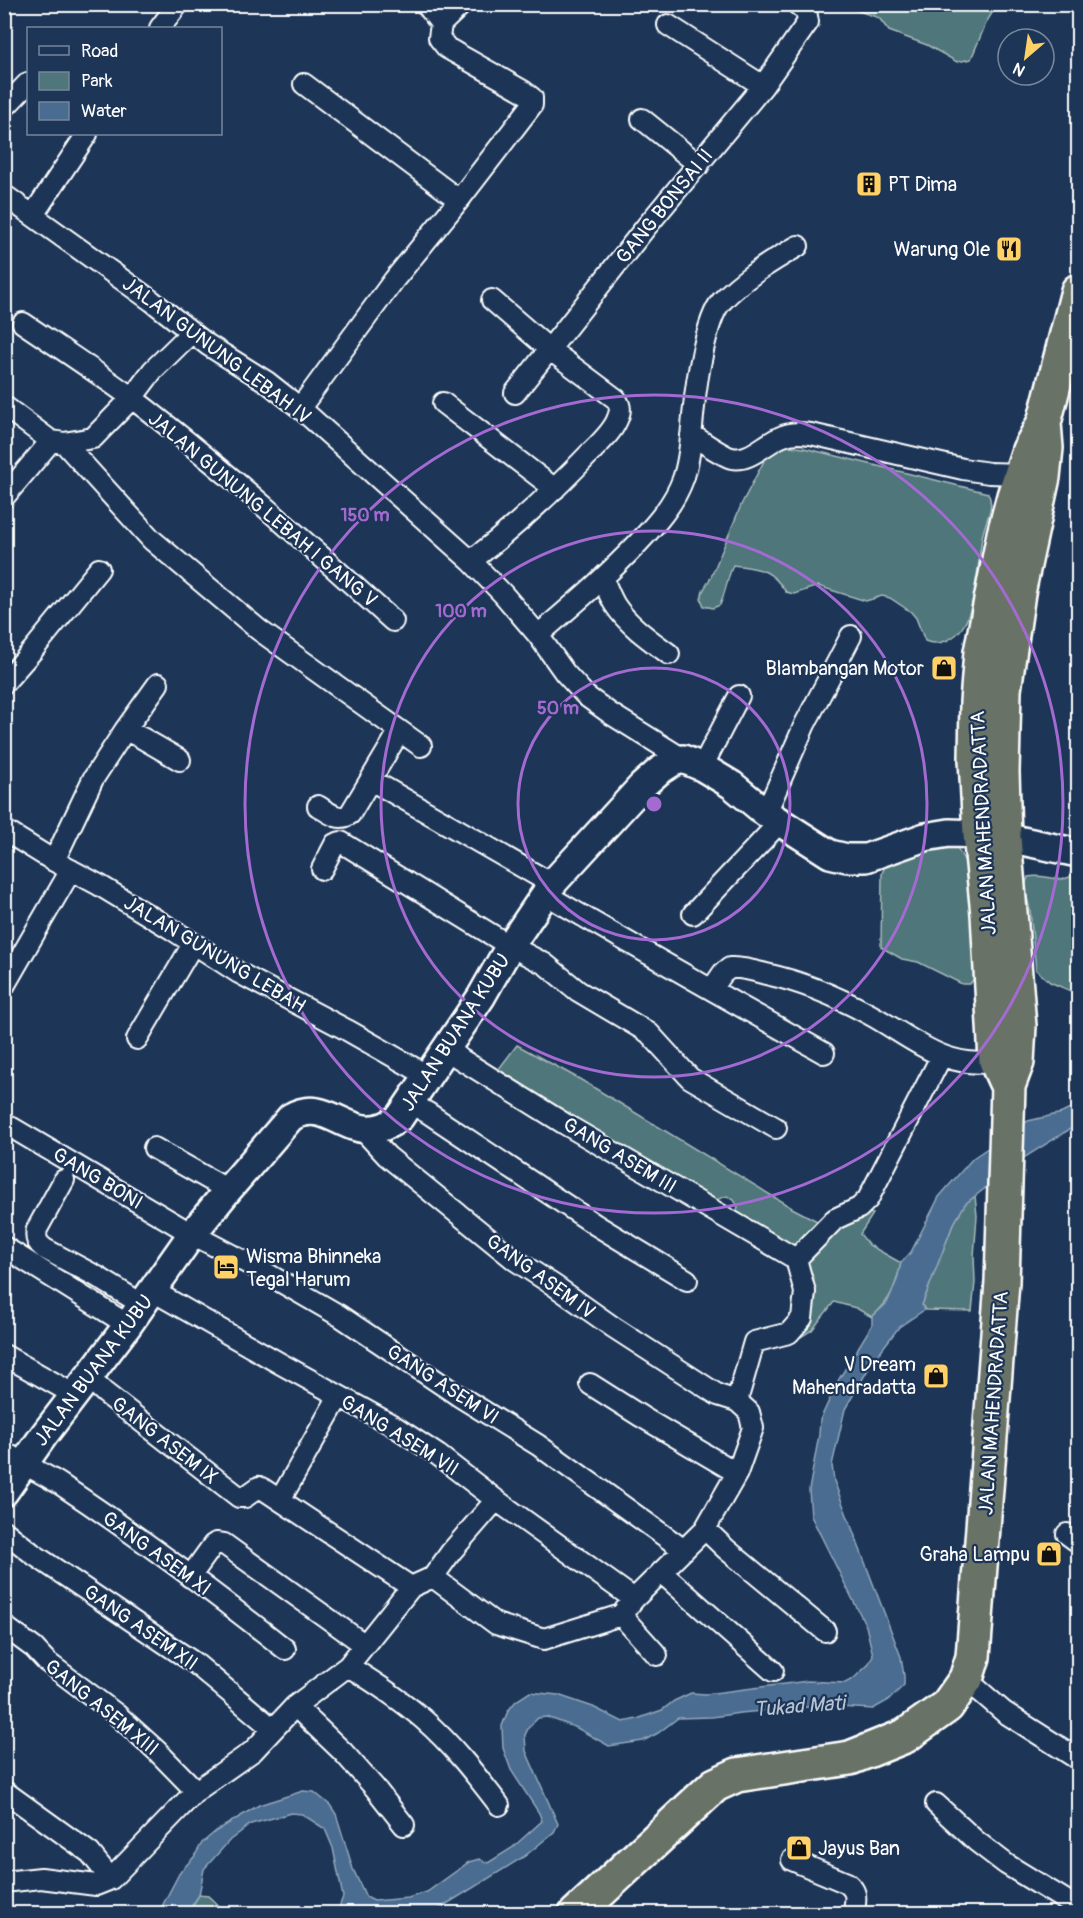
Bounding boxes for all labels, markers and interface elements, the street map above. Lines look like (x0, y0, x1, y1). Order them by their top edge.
legend (27, 27, 222, 135)
north arrow (996, 27, 1056, 87)
text: Road (81, 40, 118, 63)
text: N (1009, 58, 1029, 81)
text: Park (81, 70, 113, 93)
text: Water (81, 100, 127, 123)
street label: GANG BONSAI II (610, 144, 718, 269)
building icon: PT Dima (854, 169, 884, 199)
place label: PT Dima (888, 172, 957, 197)
restaurant icon: Warung Ole (994, 234, 1024, 264)
place label: Warung Ole (893, 237, 990, 262)
street label: JALAN GUNUNG LEBAH IV (117, 271, 316, 429)
street label: JALAN GUNUNG LEBAH I GANG V (143, 406, 382, 613)
text: 150 m (341, 504, 390, 527)
text: 100 m (435, 600, 487, 623)
shop icon: Blambangan Motor (929, 653, 959, 683)
place label: Blambangan Motor (766, 656, 924, 681)
text: 50 m (537, 697, 579, 720)
street label: JALAN MAHENDRADATTA (965, 710, 1002, 936)
centre of rings (644, 794, 664, 814)
street label: JALAN GUNUNG LEBAH (119, 890, 310, 1019)
street label: JALAN BUANA KUBU (395, 949, 516, 1116)
street label: GANG ASEM III (558, 1112, 681, 1199)
street label: GANG BONI (48, 1142, 147, 1215)
street label: GANG ASEM IV (481, 1228, 600, 1324)
place label: Wisma Bhinneka Tegal Harum (246, 1244, 381, 1292)
hotel icon: Wisma Bhinneka Tegal Harum (211, 1252, 241, 1282)
street label: JALAN BUANA KUBU (28, 1290, 158, 1451)
street label: JALAN MAHENDRADATTA (973, 1290, 1014, 1516)
street label: GANG ASEM VI (382, 1339, 504, 1430)
place label: V Dream Mahendradatta (792, 1352, 916, 1400)
shop icon: V Dream Mahendradatta (921, 1361, 951, 1391)
street label: GANG ASEM VII (336, 1389, 463, 1482)
street label: GANG ASEM IX (107, 1391, 223, 1490)
street label: GANG ASEM XI (98, 1506, 216, 1601)
shop icon: Graha Lampu (1034, 1539, 1064, 1569)
place label: Graha Lampu (919, 1542, 1030, 1567)
street label: GANG ASEM XII (79, 1579, 203, 1676)
street label: GANG ASEM XIII (40, 1654, 164, 1761)
water label: Tukad Mati (752, 1690, 849, 1723)
shop icon: Jayus Ban (784, 1833, 814, 1863)
place label: Jayus Ban (818, 1836, 900, 1861)

